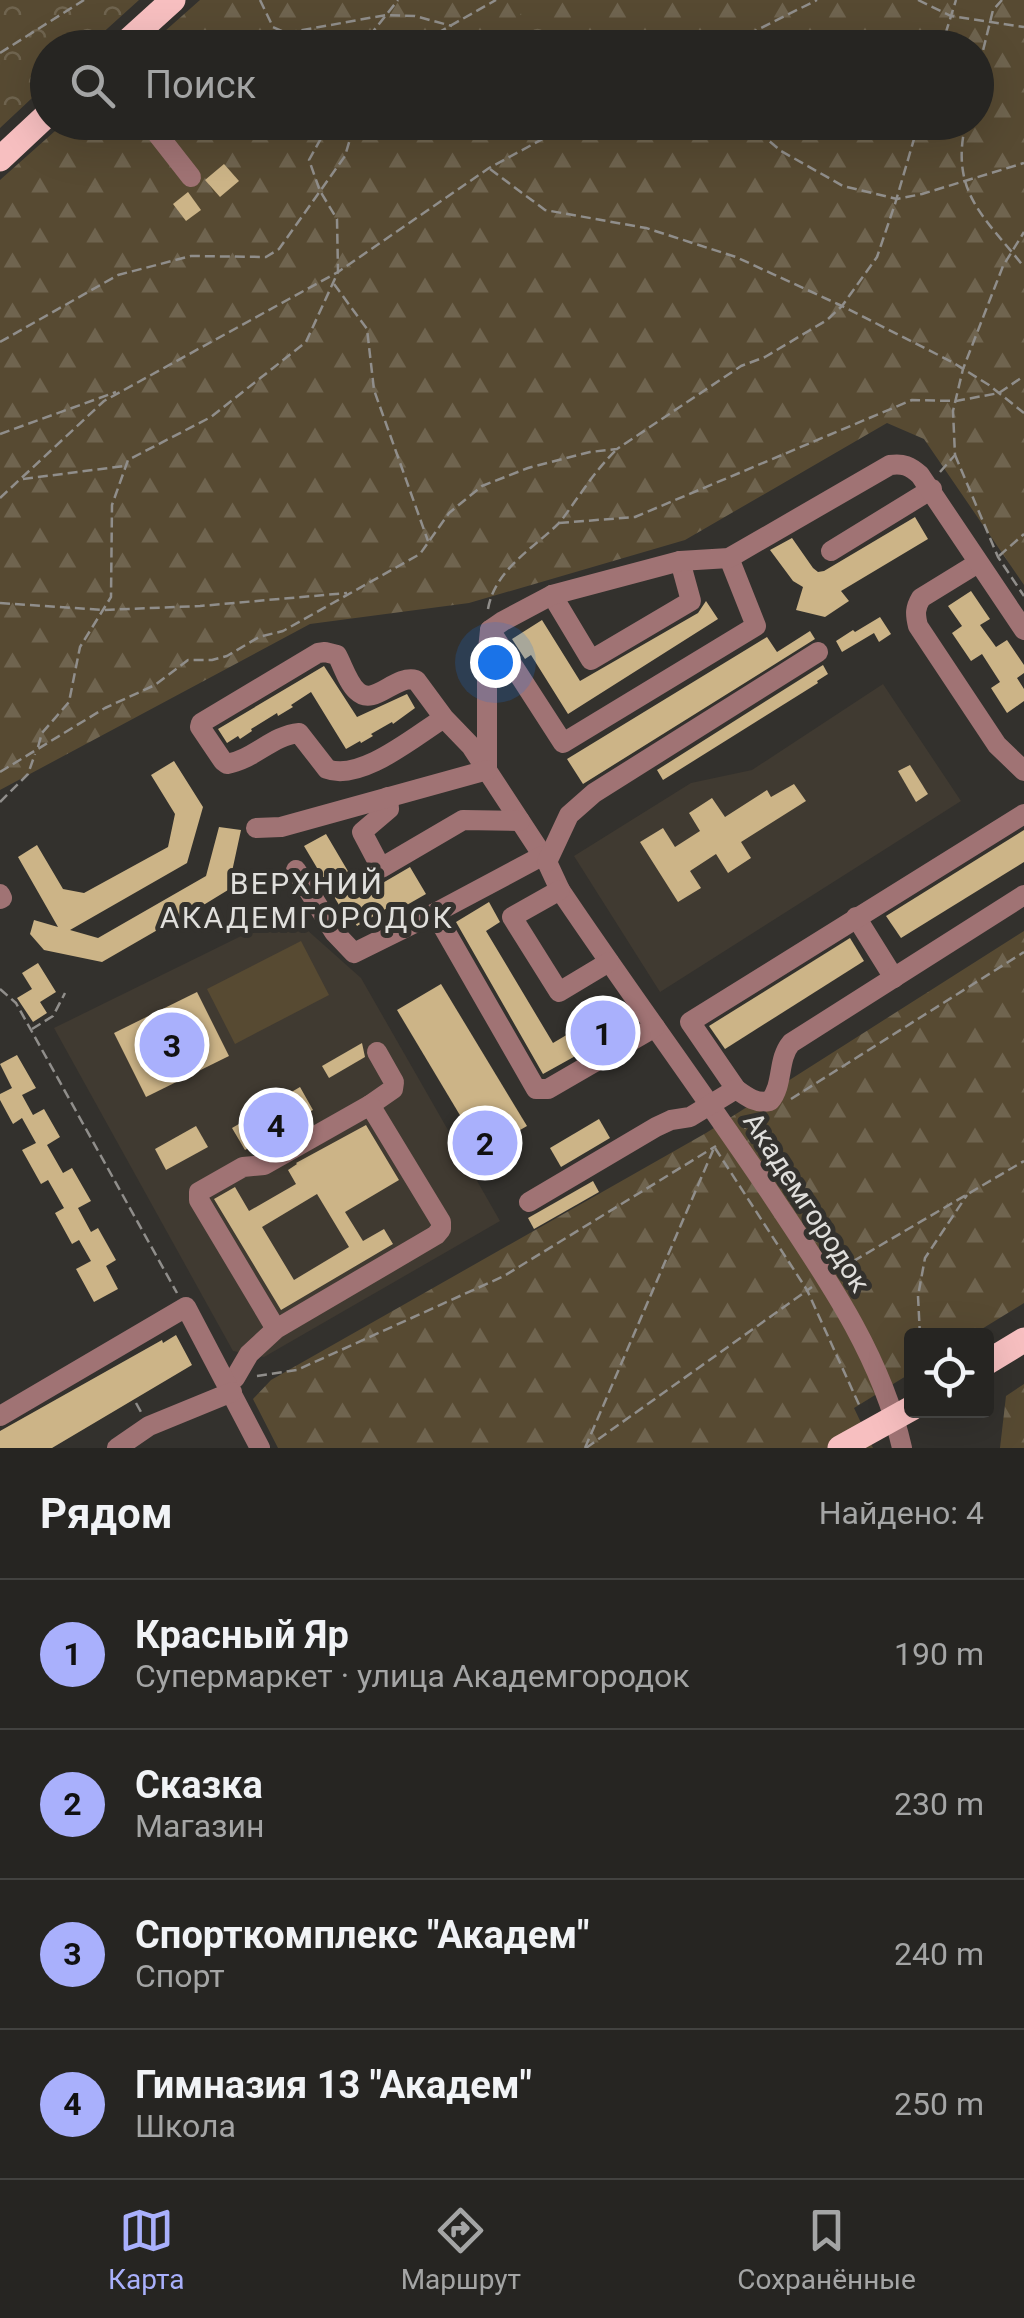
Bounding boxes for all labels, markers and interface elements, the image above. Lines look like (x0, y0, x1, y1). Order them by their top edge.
search box (30, 30, 994, 140)
icon: search (65, 58, 120, 113)
text: Поиск (145, 63, 256, 107)
your location (470, 637, 521, 688)
district label: ВЕРХНИЙ АКАДЕМГОРОДОК (160, 866, 454, 935)
pin: 1 (570, 996, 636, 1070)
pin: 3 (140, 1008, 204, 1082)
pin: 4 (244, 1088, 308, 1162)
pin: 2 (452, 1106, 518, 1180)
street label: Академгородок (736, 1106, 877, 1298)
map controls (904, 1328, 994, 1418)
button: locate (904, 1328, 994, 1418)
text: Рядом (40, 1489, 173, 1538)
text: Найдено: 4 (819, 1494, 984, 1532)
text: Красный Яр (135, 1613, 349, 1657)
text: 1 (63, 1635, 82, 1673)
text: 190 m (894, 1635, 984, 1673)
text: Супермаркет · улица Академгородок (135, 1657, 690, 1695)
text: Сказка (135, 1763, 263, 1807)
text: 2 (63, 1785, 82, 1823)
text: 230 m (894, 1785, 984, 1823)
text: Магазин (135, 1807, 264, 1845)
text: Спорткомплекс "Академ" (135, 1913, 589, 1957)
text: 3 (63, 1935, 82, 1973)
text: 240 m (894, 1935, 984, 1973)
text: Спорт (135, 1957, 225, 1995)
text: Гимназия 13 "Академ" (135, 2063, 532, 2107)
text: 4 (63, 2085, 82, 2123)
text: 250 m (894, 2085, 984, 2123)
text: Школа (135, 2107, 236, 2145)
tab: Карта (108, 2203, 184, 2296)
tab: Маршрут (401, 2203, 521, 2296)
tab: Сохранённые (737, 2203, 916, 2296)

